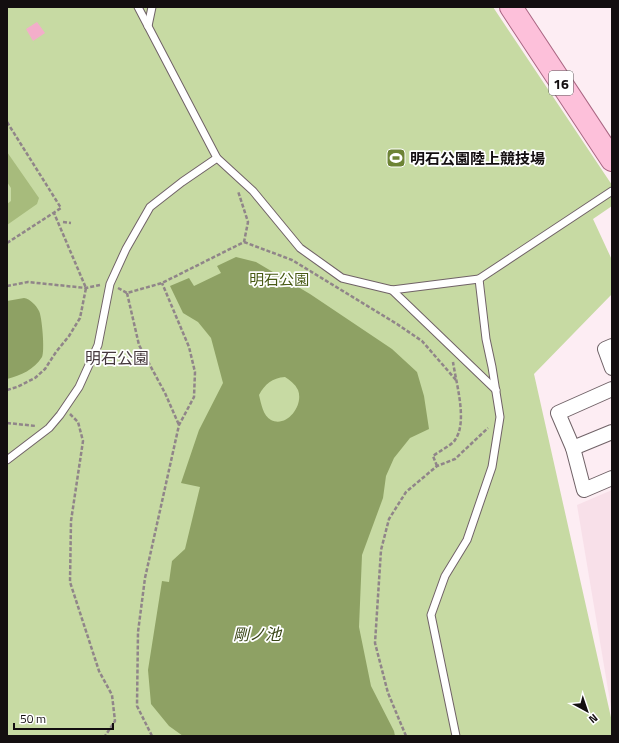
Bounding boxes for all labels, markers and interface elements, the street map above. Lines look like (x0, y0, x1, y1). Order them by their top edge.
road number: 16 (549, 71, 573, 95)
sports icon: 明石公園陸上競技場 (385, 147, 407, 169)
place label: 明石公園陸上競技場 (410, 147, 545, 170)
park label: 明石公園 (249, 268, 309, 291)
district label: 明石公園 (85, 346, 149, 370)
water label: 剛ノ池 (233, 622, 283, 646)
north arrow (567, 691, 607, 731)
scale bar (14, 705, 113, 731)
text: 50 m (20, 709, 46, 728)
text: N (585, 710, 601, 727)

